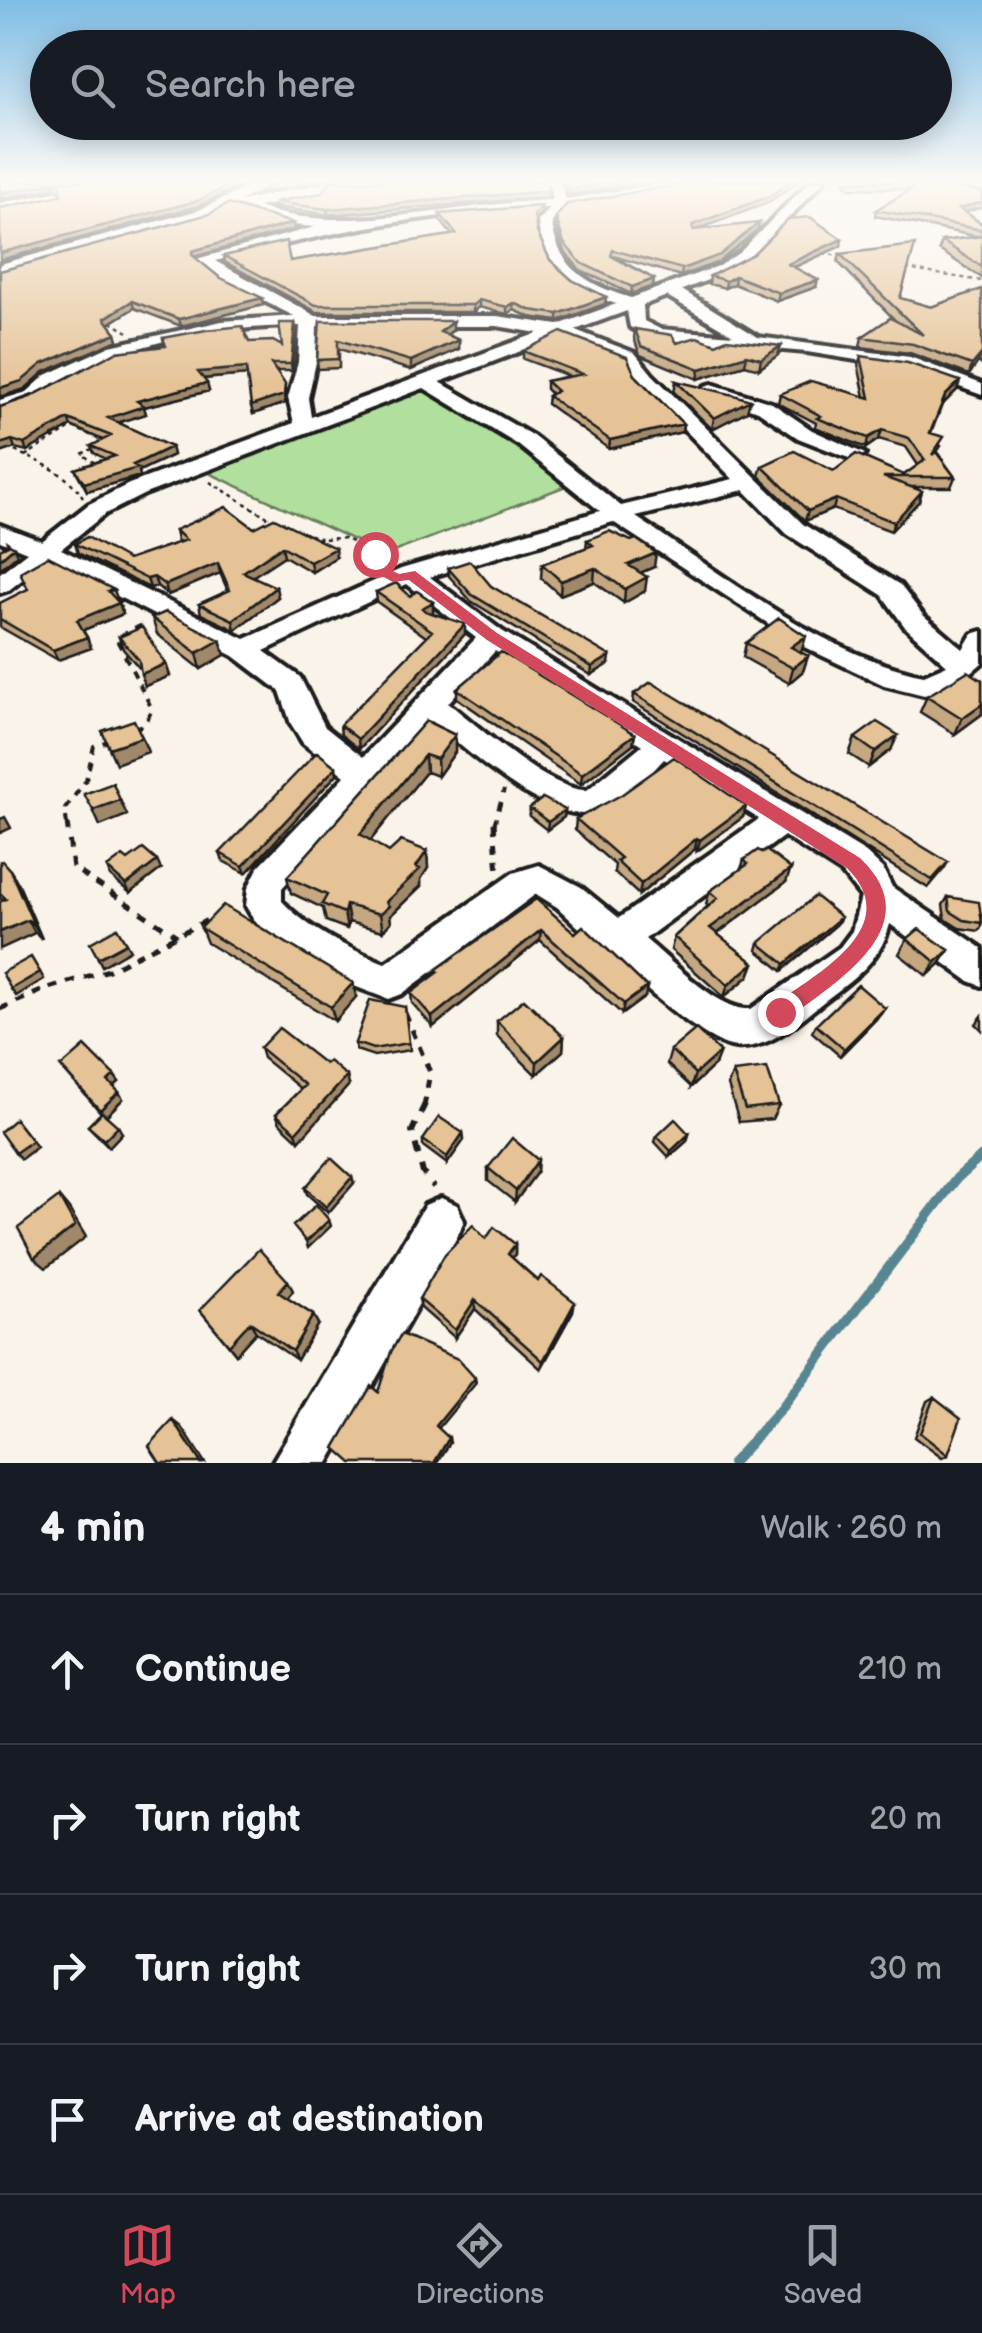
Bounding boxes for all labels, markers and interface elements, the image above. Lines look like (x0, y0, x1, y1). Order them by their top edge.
search box (30, 30, 952, 140)
icon: search (65, 58, 120, 113)
text: Search here (145, 63, 356, 108)
route start (353, 532, 399, 578)
route end (758, 990, 804, 1036)
text: 4 min (40, 1503, 146, 1554)
text: Walk · 260 m (760, 1509, 942, 1548)
icon: ahead (40, 1642, 95, 1697)
text: Continue (135, 1647, 291, 1692)
text: 210 m (857, 1650, 942, 1689)
icon: right (40, 1792, 95, 1847)
text: Turn right (135, 1797, 300, 1842)
text: 20 m (869, 1800, 942, 1839)
icon: right (40, 1942, 95, 1997)
text: Turn right (135, 1947, 300, 1992)
text: 30 m (868, 1950, 942, 1989)
icon: arrive (40, 2092, 95, 2147)
text: Arrive at destination (135, 2097, 484, 2142)
tab: Map (120, 2218, 176, 2311)
tab: Directions (415, 2218, 544, 2311)
tab: Saved (784, 2218, 862, 2311)

